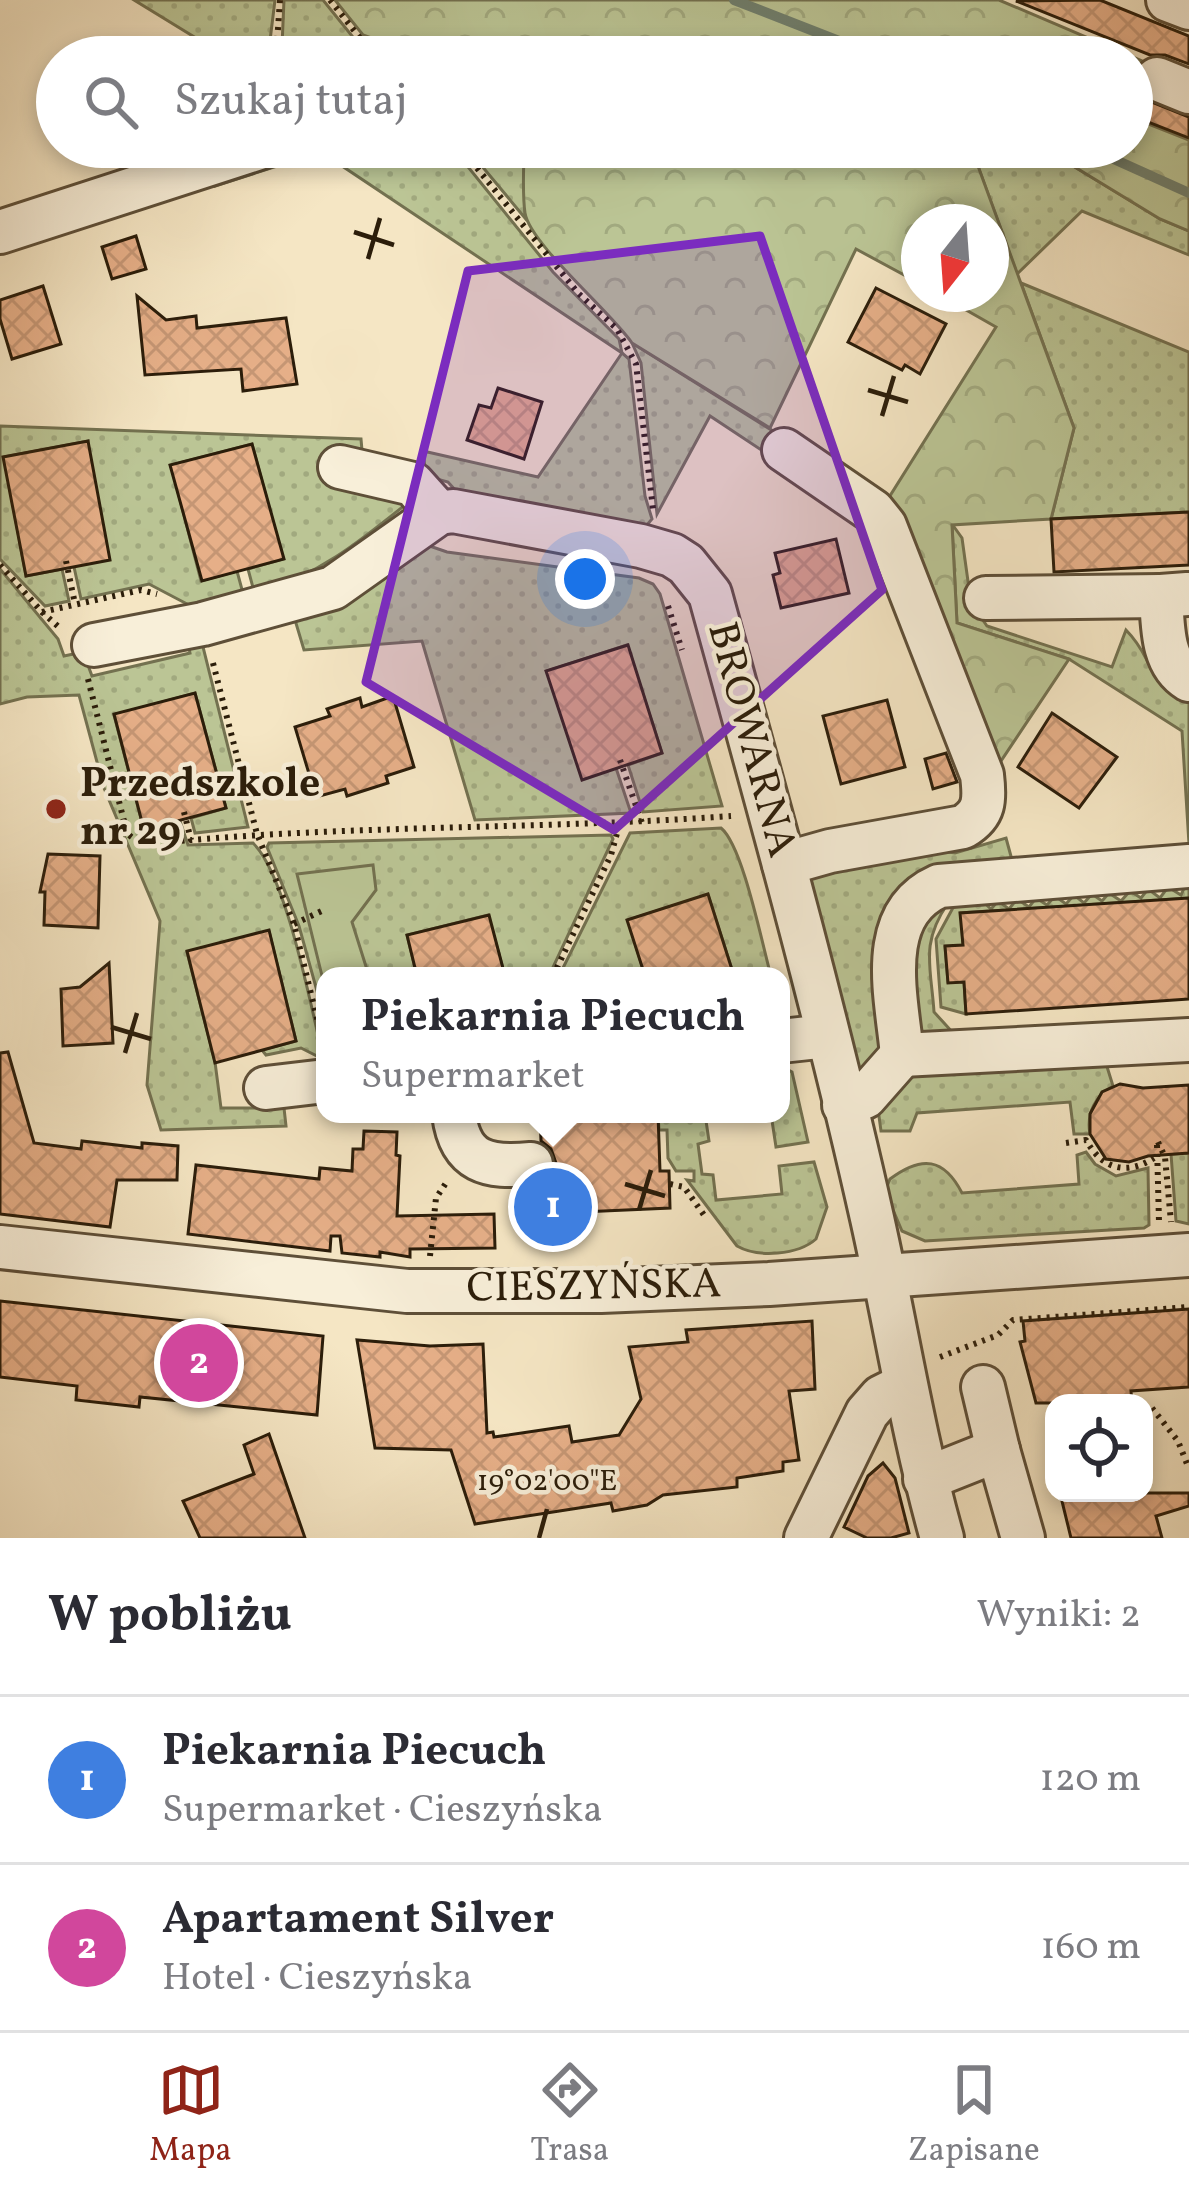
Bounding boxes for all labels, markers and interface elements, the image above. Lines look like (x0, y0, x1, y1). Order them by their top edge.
search box (36, 36, 1153, 168)
icon: search (78, 69, 144, 135)
text: Szukaj tutaj (174, 71, 408, 134)
north arrow (901, 204, 1009, 312)
your location (555, 549, 615, 609)
street label: BROWARNA (690, 616, 810, 864)
place label: Przedszkole nr 29 (80, 756, 320, 863)
marker: Przedszkole nr 29 (43, 796, 69, 822)
popup (316, 967, 790, 1123)
text: Piekarnia Piecuch (361, 987, 745, 1050)
text: Supermarket (361, 1050, 585, 1104)
pin: 1 (514, 1162, 592, 1252)
street label: CIESZYŃSKA (466, 1256, 722, 1320)
pin: 2 (160, 1318, 238, 1408)
map controls (1045, 1394, 1153, 1502)
button: locate (1045, 1394, 1153, 1502)
text: 19°02'00"E (477, 1461, 617, 1503)
text: W pobliżu (48, 1581, 292, 1652)
text: Wyniki: 2 (976, 1589, 1141, 1643)
text: Piekarnia Piecuch (162, 1721, 546, 1784)
text: 1 (79, 1753, 95, 1807)
text: 120 m (1040, 1753, 1141, 1807)
text: Supermarket · Cieszyńska (162, 1784, 603, 1838)
text: Apartament Silver (162, 1889, 554, 1952)
text: 2 (77, 1921, 97, 1975)
text: 160 m (1040, 1921, 1141, 1975)
text: Hotel · Cieszyńska (162, 1952, 472, 2006)
tab: Mapa (149, 2057, 232, 2175)
tab: Trasa (530, 2057, 609, 2175)
tab: Zapisane (908, 2057, 1040, 2175)

